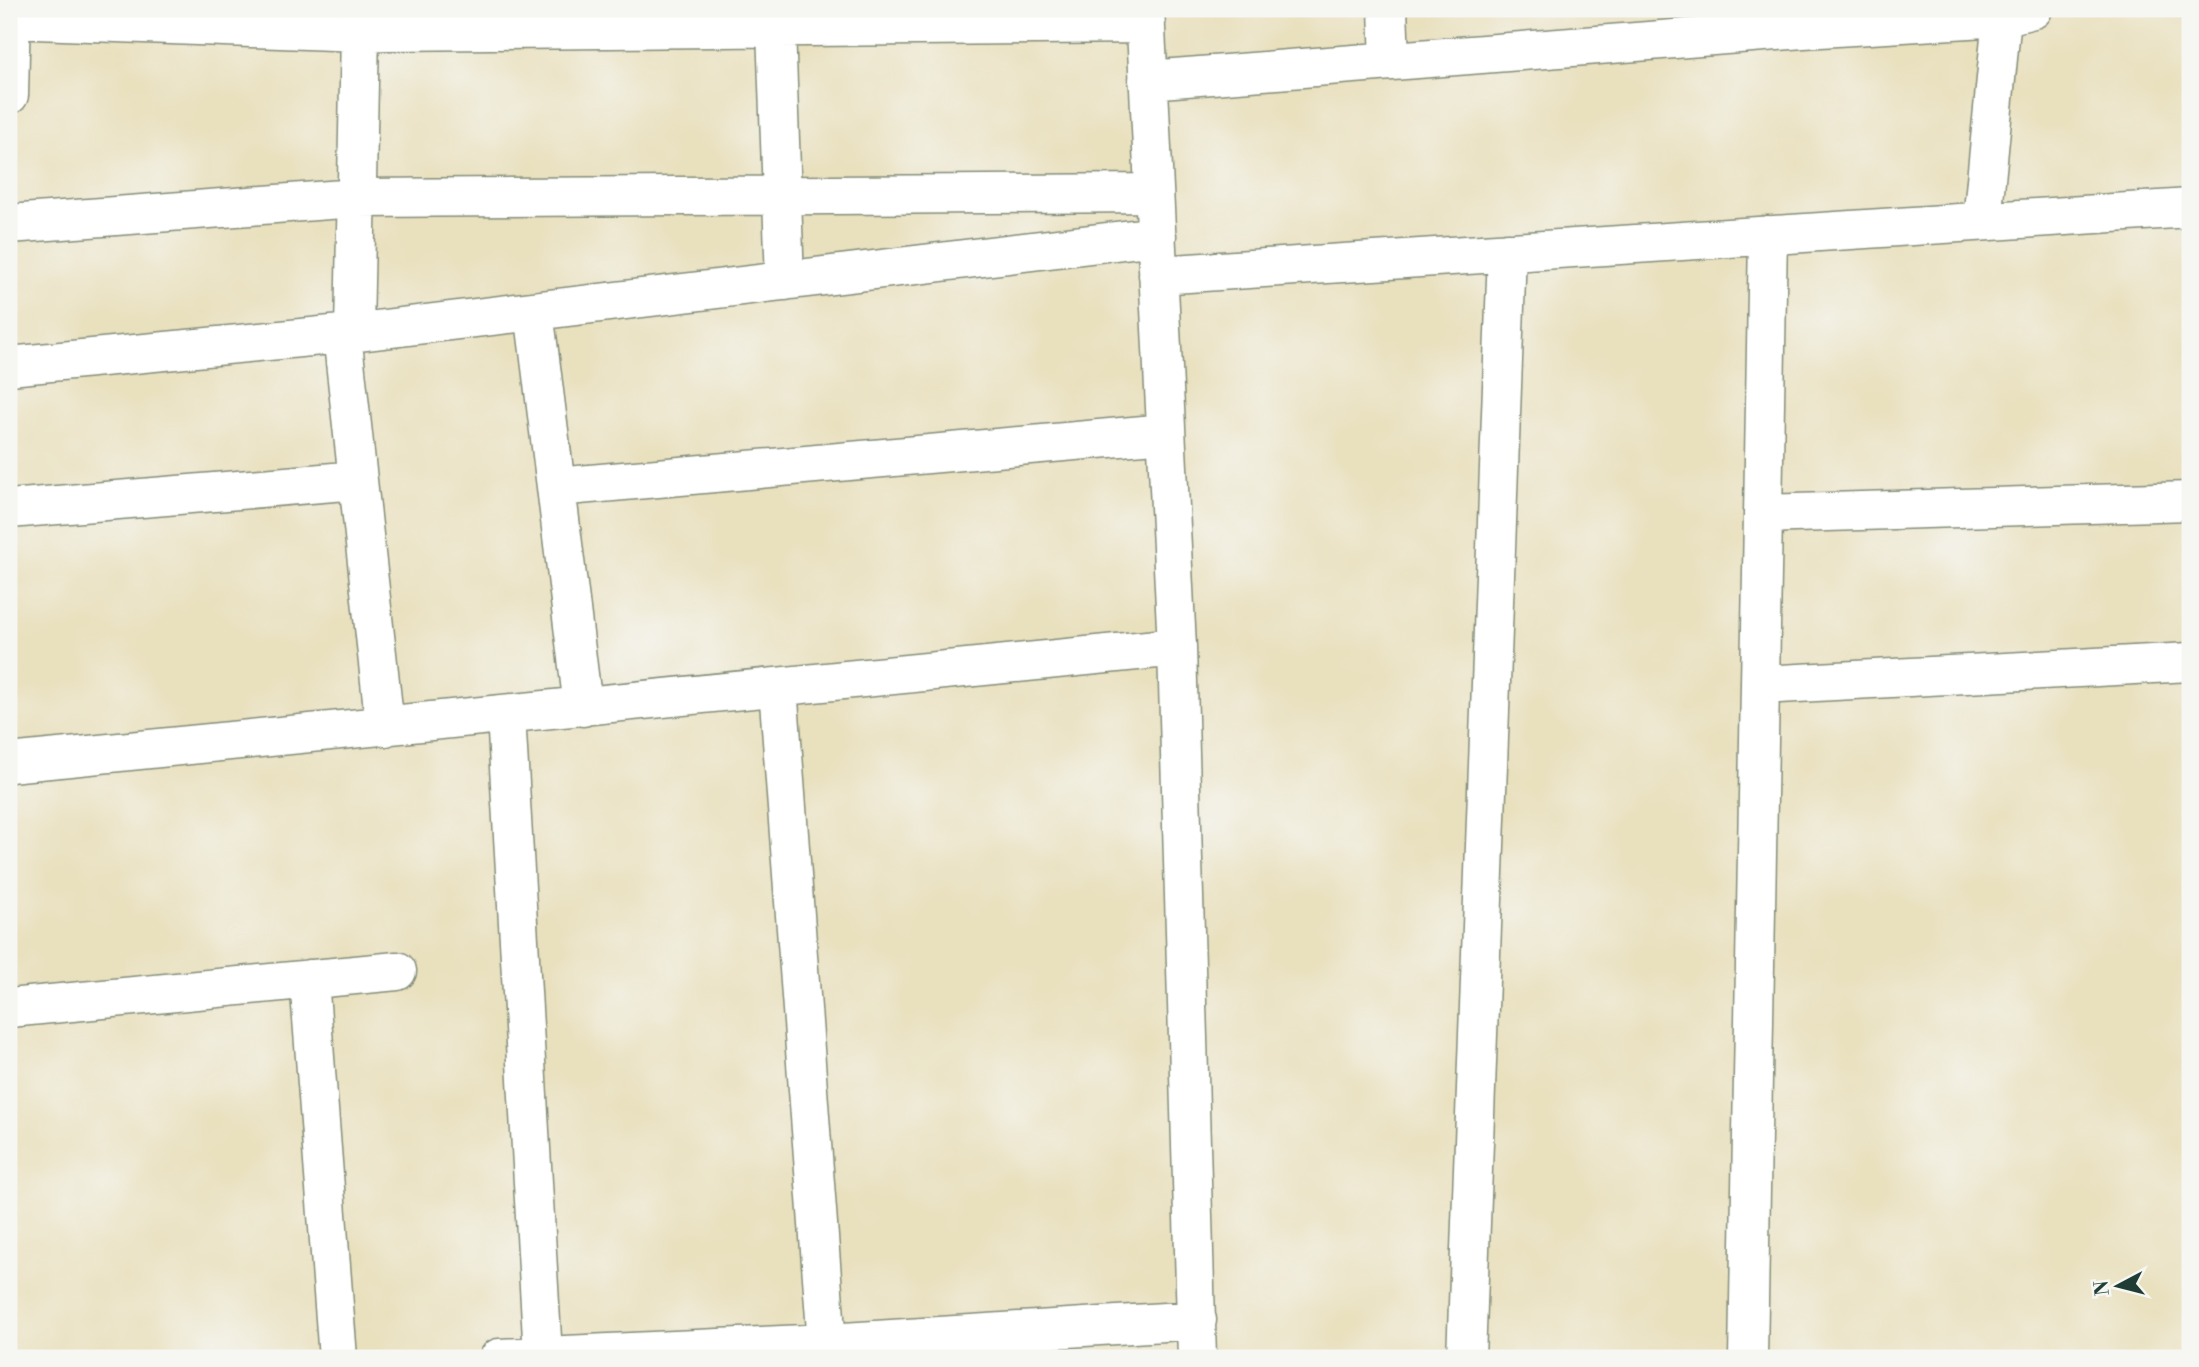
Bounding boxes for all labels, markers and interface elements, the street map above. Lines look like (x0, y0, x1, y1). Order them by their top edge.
north arrow (2084, 1252, 2154, 1322)
text: N (2089, 1279, 2115, 1297)

